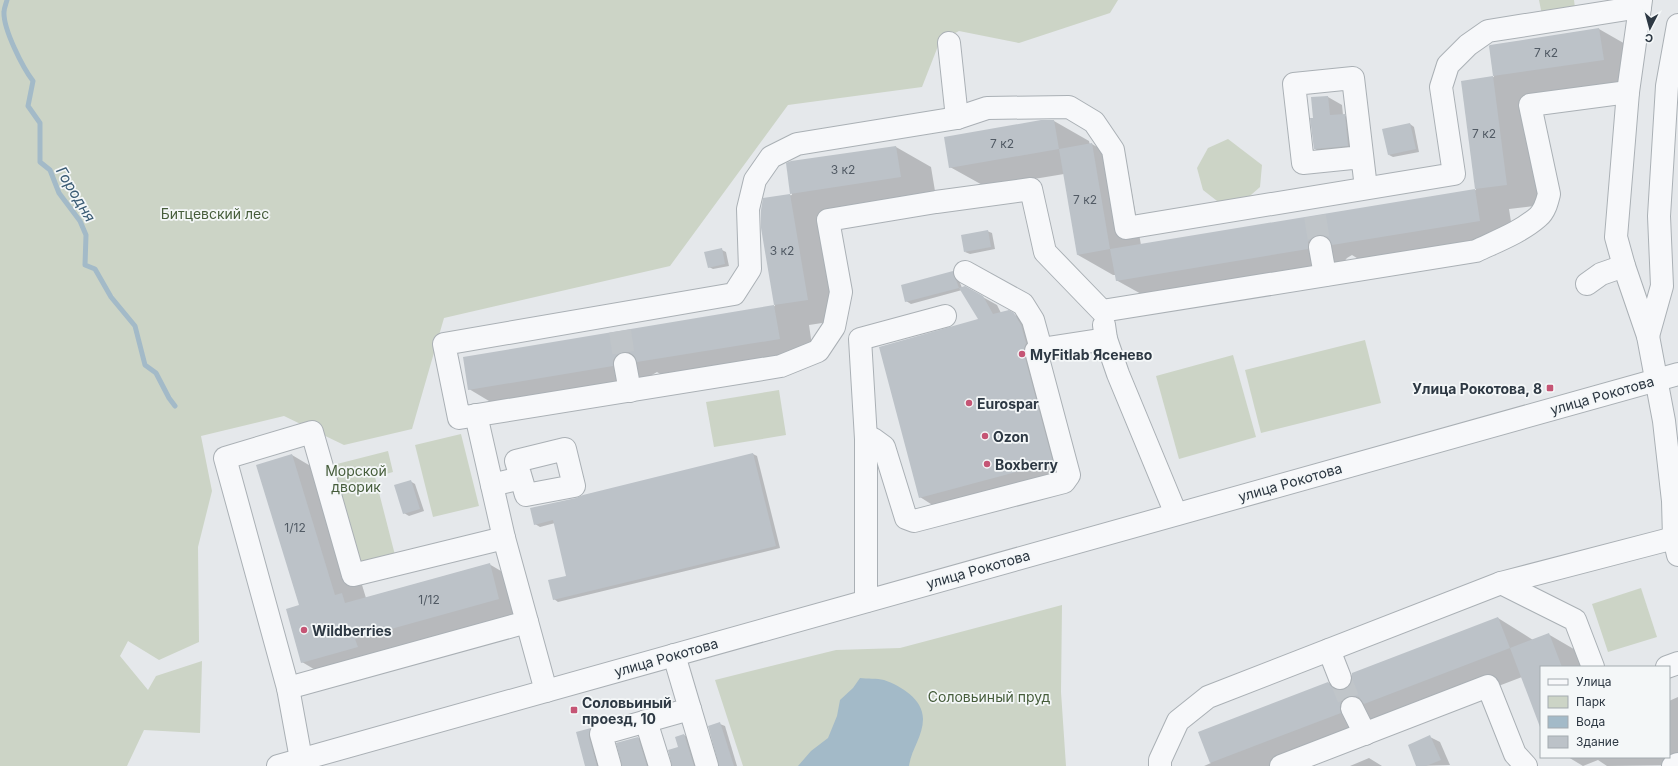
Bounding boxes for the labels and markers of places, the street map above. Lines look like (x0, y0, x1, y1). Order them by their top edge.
place label: MyFitlab Ясенево (1030, 346, 1153, 363)
marker: MyFitlab Ясенево (1017, 349, 1027, 359)
place label: Улица Рокотова, 8 (1412, 380, 1542, 397)
marker: Улица Рокотова, 8 (1545, 383, 1555, 393)
place label: Eurospar (977, 395, 1039, 412)
marker: Eurospar (964, 398, 974, 408)
place label: Ozon (993, 428, 1029, 445)
marker: Ozon (980, 431, 990, 441)
place label: Boxberry (995, 456, 1059, 473)
marker: Boxberry (982, 459, 992, 469)
place label: Wildberries (312, 622, 392, 639)
marker: Wildberries (299, 625, 309, 635)
place label: Соловьиный проезд, 10 (582, 694, 672, 727)
marker: Соловьиный проезд, 10 (569, 705, 579, 715)

